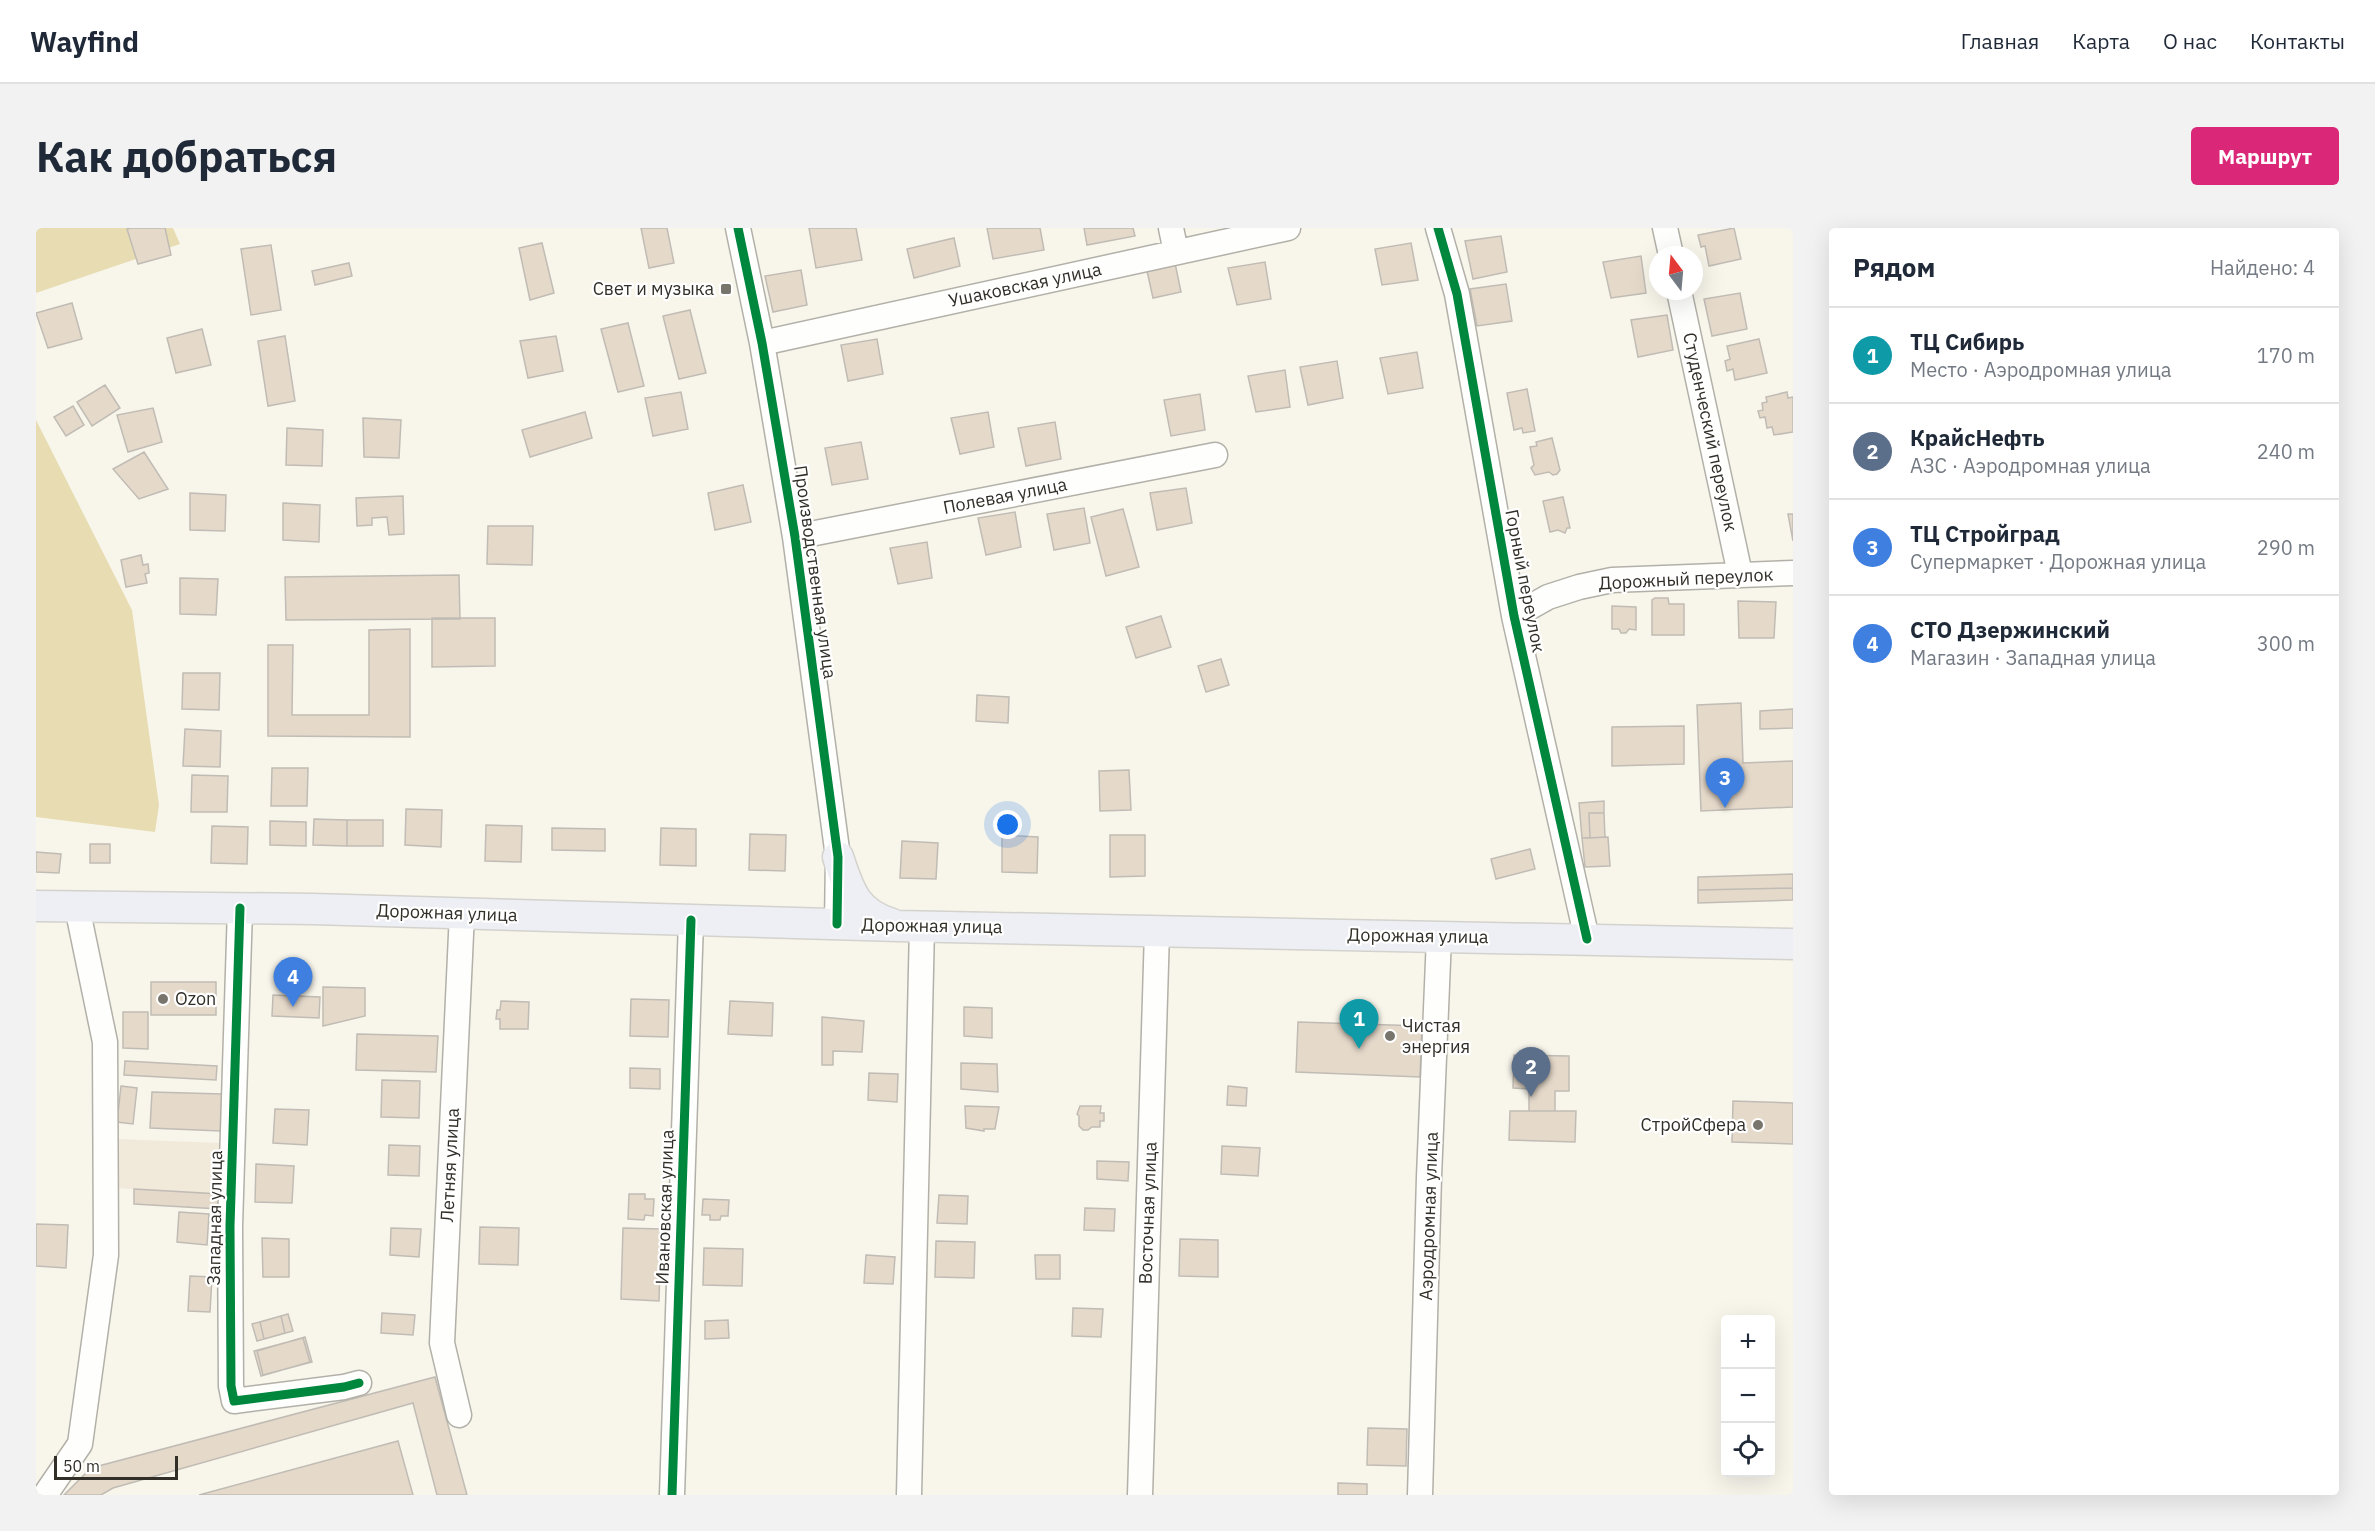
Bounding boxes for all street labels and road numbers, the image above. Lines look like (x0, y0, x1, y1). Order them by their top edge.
street label: Ушаковская улица (946, 257, 1104, 312)
street label: Студенческий переулок (1678, 330, 1743, 534)
street label: Производственная улица (789, 464, 842, 681)
street label: Полевая улица (941, 472, 1069, 519)
street label: Горный переулок (1500, 507, 1551, 655)
street label: Дорожный переулок (1598, 562, 1774, 595)
street label: Дорожная улица (376, 899, 518, 926)
street label: Дорожная улица (861, 913, 1003, 938)
street label: Дорожная улица (1347, 923, 1489, 948)
street label: Летняя улица (435, 1107, 464, 1223)
street label: Ивановская улица (650, 1129, 679, 1285)
street label: Аэродромная улица (1414, 1131, 1443, 1301)
street label: Восточная улица (1134, 1141, 1162, 1285)
street label: Западная улица (202, 1150, 227, 1286)

